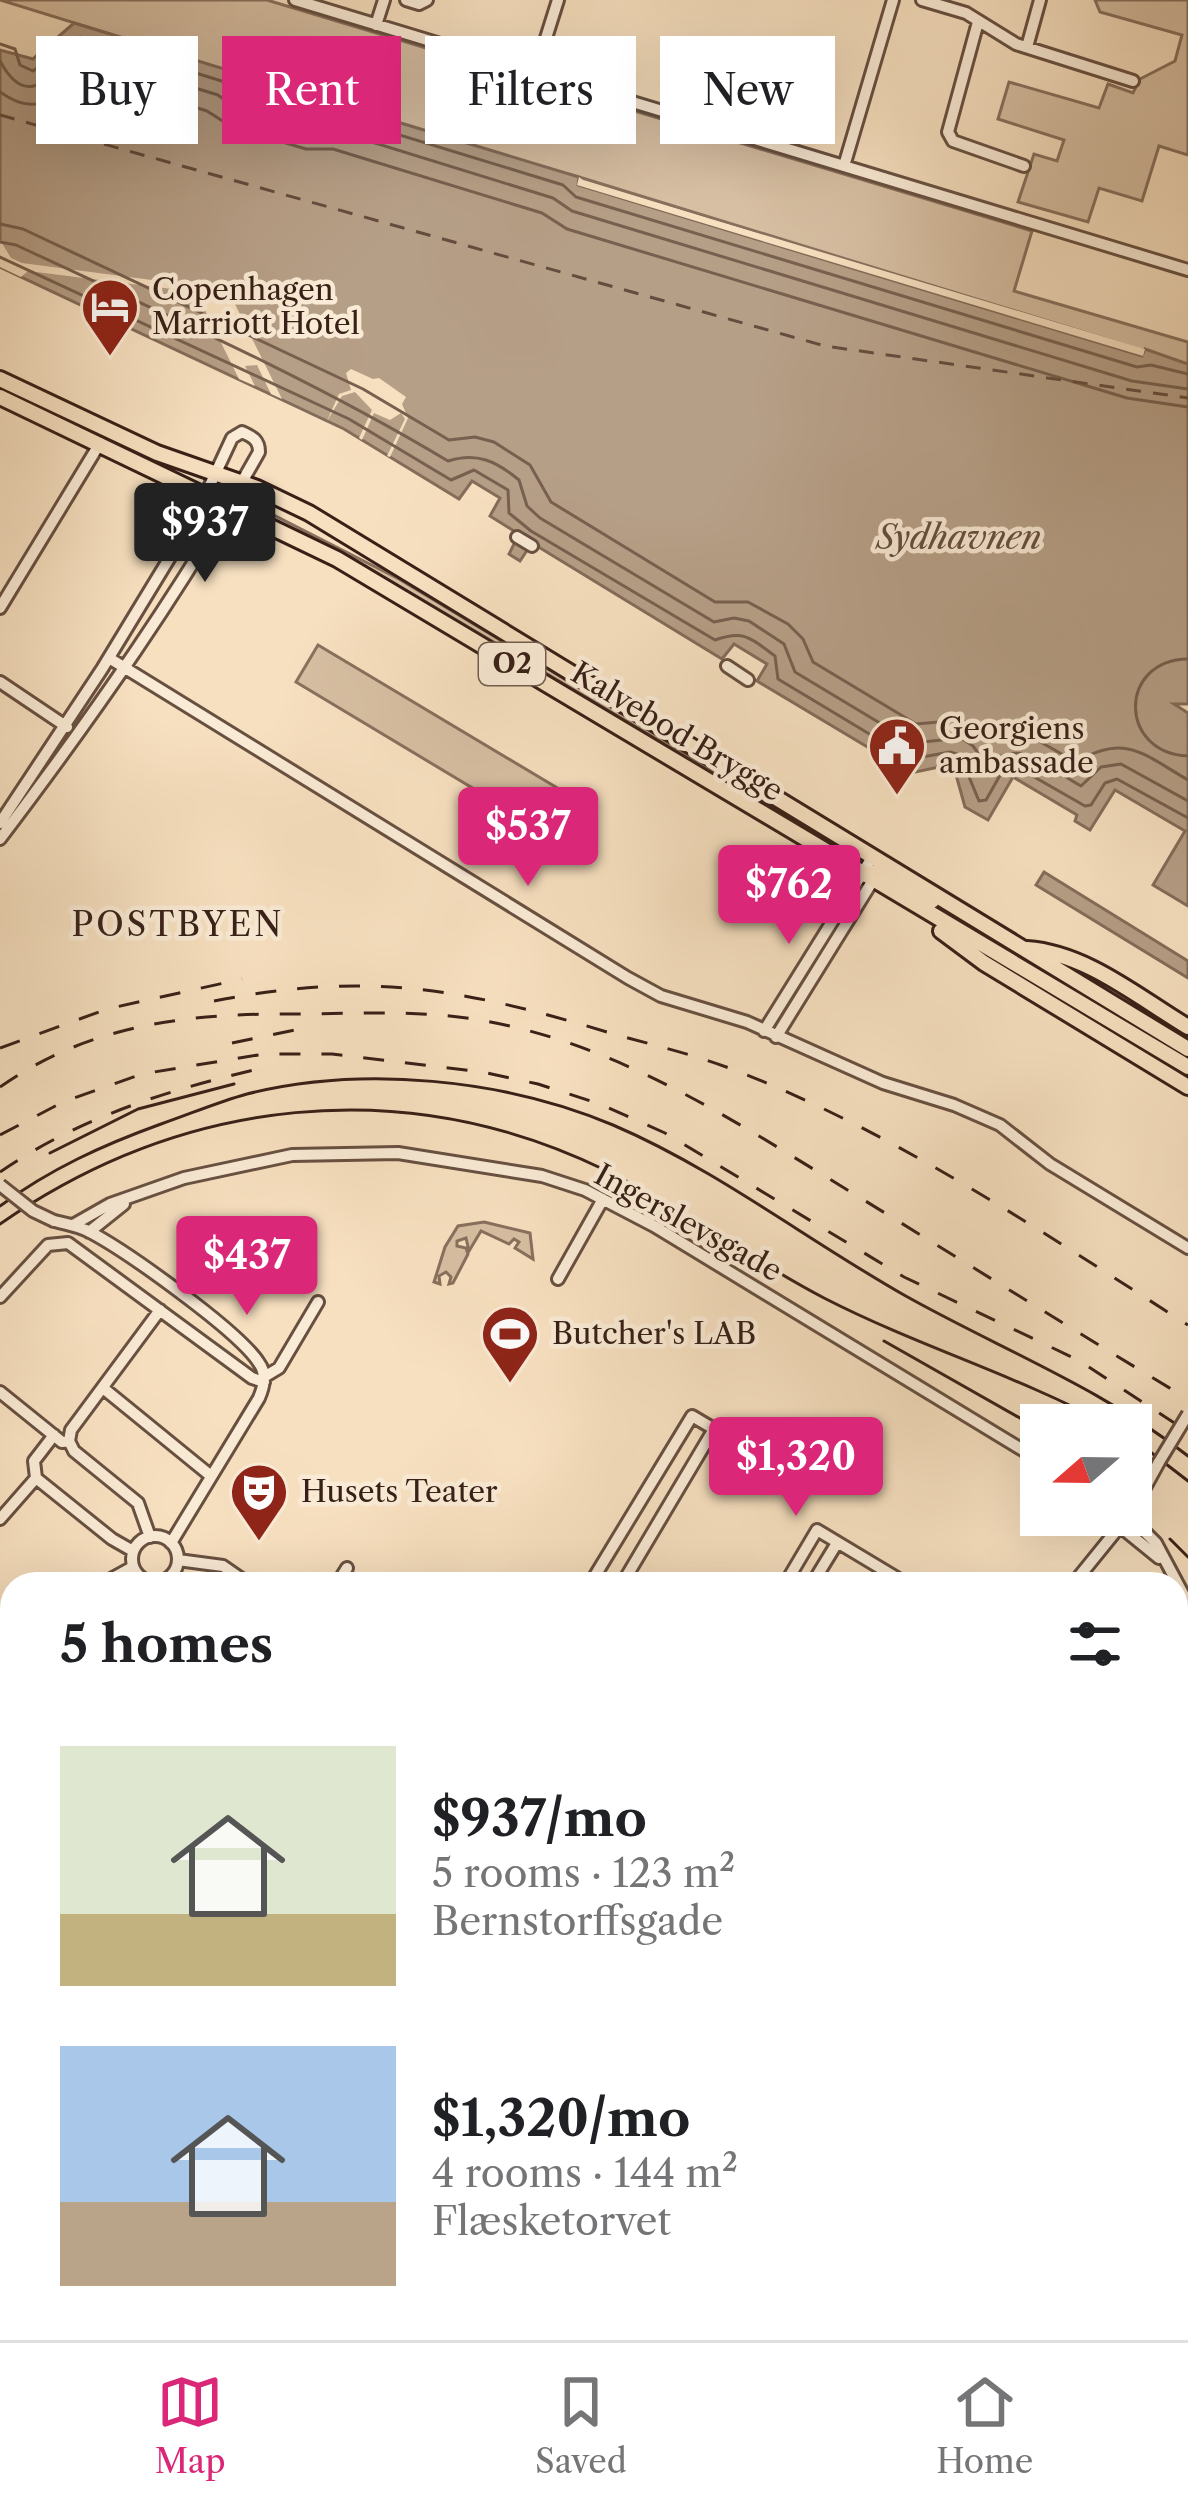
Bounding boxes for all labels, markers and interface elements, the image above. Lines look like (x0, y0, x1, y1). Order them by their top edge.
chip: Buy (36, 36, 198, 144)
chip: Rent (222, 36, 401, 144)
chip: Filters (425, 36, 636, 144)
chip: New (660, 36, 835, 144)
place label: Copenhagen Marriott Hotel (152, 271, 360, 342)
hotel icon: Copenhagen Marriott Hotel (79, 276, 141, 358)
pin: $937 (134, 483, 276, 585)
text: $937 (161, 498, 249, 546)
water label: Sydhavnen (875, 517, 1041, 558)
road number: O2 (479, 643, 545, 685)
street label: Kalvebod Brygge (565, 654, 790, 809)
place label: Georgiens ambassade (939, 710, 1094, 781)
public building icon: Georgiens ambassade (866, 715, 928, 797)
pin: $537 (457, 787, 599, 889)
text: $537 (485, 802, 571, 850)
pin: $762 (718, 845, 860, 947)
text: $762 (745, 860, 833, 908)
district label: POSTBYEN (71, 904, 285, 945)
street label: Ingerslevsgade (588, 1156, 788, 1289)
pin: $437 (176, 1216, 318, 1318)
text: $437 (203, 1231, 291, 1279)
sports icon: Butcher's LAB (479, 1303, 541, 1385)
place label: Butcher's LAB (552, 1315, 756, 1352)
north arrow (1020, 1404, 1152, 1536)
map controls (1020, 1404, 1152, 1536)
pin: $1,320 (698, 1417, 894, 1519)
text: $1,320 (736, 1432, 856, 1480)
theatre icon: Husets Teater (228, 1461, 290, 1543)
place label: Husets Teater (301, 1473, 498, 1510)
icon: filters (1062, 1611, 1128, 1677)
text: 5 homes (60, 1613, 273, 1675)
text: $937/mo (432, 1787, 647, 1849)
icon: home (156, 1794, 300, 1938)
text: 5 rooms · 123 m² (432, 1849, 735, 1897)
text: Bernstorffsgade (432, 1897, 723, 1945)
text: $1,320/mo (432, 2087, 690, 2149)
icon: home (156, 2094, 300, 2238)
text: 4 rooms · 144 m² (432, 2149, 738, 2197)
text: Flæsketorvet (432, 2197, 671, 2245)
tab: Map (155, 2369, 226, 2482)
tab: Saved (535, 2369, 627, 2482)
tab: Home (936, 2369, 1033, 2482)

